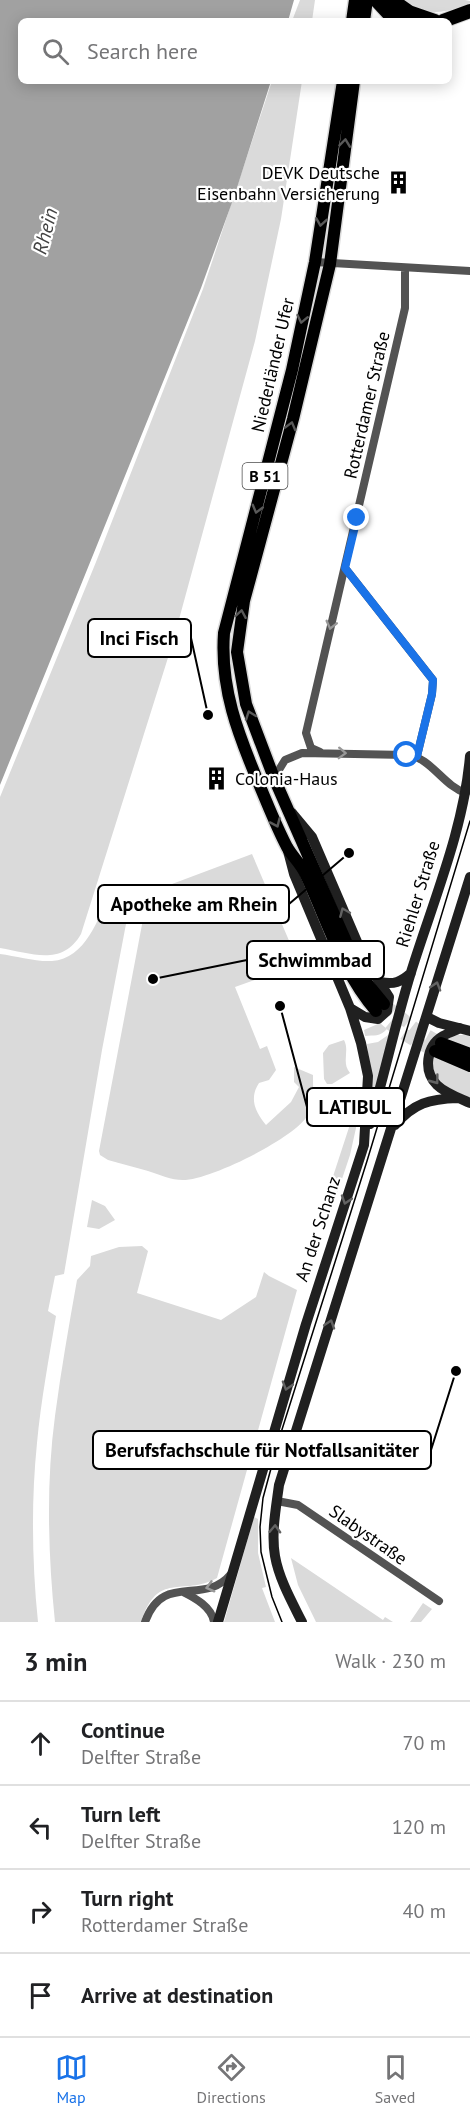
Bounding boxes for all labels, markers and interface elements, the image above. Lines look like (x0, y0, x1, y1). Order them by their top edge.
search box (18, 18, 452, 84)
icon: search (39, 35, 72, 68)
text: Search here (87, 37, 198, 65)
one-way arrow (339, 139, 351, 148)
place label: DEVK Deutsche Eisenbahn Versicherung (197, 161, 380, 205)
building icon: DEVK Deutsche Eisenbahn Versicherung (385, 170, 411, 196)
water label: Rhein (26, 205, 64, 257)
one-way arrow (315, 216, 328, 226)
street label: Niederländer Ufer (246, 295, 299, 434)
one-way arrow (297, 314, 310, 324)
street label: Rotterdamer Straße (338, 329, 395, 481)
one-way arrow (283, 421, 296, 431)
road number: B 51 (242, 463, 288, 489)
one-way arrow (251, 504, 264, 514)
route end (343, 504, 369, 530)
one-way arrow (235, 610, 247, 619)
callout: Inci Fisch (88, 619, 191, 657)
one-way arrow (325, 620, 338, 630)
text: Inci Fisch (99, 625, 179, 651)
one-way arrow (245, 710, 258, 721)
route start (393, 741, 419, 767)
one-way arrow (338, 747, 347, 759)
building icon: Colonia-Haus (204, 766, 230, 792)
place label: Colonia-Haus (235, 767, 338, 790)
one-way arrow (269, 817, 281, 828)
street label: Riehler Straße (390, 838, 445, 950)
callout: Apotheke am Rhein (98, 885, 289, 923)
text: Apotheke am Rhein (111, 891, 277, 917)
one-way arrow (340, 907, 352, 918)
callout: Schwimmbad (247, 941, 384, 979)
text: Schwimmbad (258, 947, 372, 973)
one-way arrow (429, 981, 441, 992)
one-way arrow (428, 1073, 439, 1084)
callout: LATIBUL (307, 1088, 404, 1126)
text: LATIBUL (319, 1094, 392, 1120)
street label: An der Schanz (290, 1173, 345, 1284)
one-way arrow (341, 1194, 353, 1205)
one-way arrow (323, 1319, 335, 1330)
one-way arrow (282, 1380, 294, 1391)
callout: Berufsfachschule für Notfallsanitäter (93, 1431, 431, 1469)
text: Berufsfachschule für Notfallsanitäter (105, 1437, 419, 1463)
street label: Slabystraße (325, 1499, 412, 1570)
one-way arrow (268, 1524, 281, 1533)
one-way arrow (205, 1579, 215, 1592)
text: 3 min (24, 1645, 87, 1678)
text: Walk · 230 m (335, 1648, 446, 1674)
text: Continue (81, 1716, 165, 1744)
icon: ahead (24, 1727, 57, 1760)
text: 70 m (403, 1730, 446, 1756)
text: Delfter Straße (81, 1744, 201, 1770)
text: Turn left (81, 1800, 161, 1828)
icon: left (24, 1811, 57, 1844)
text: 120 m (392, 1814, 446, 1840)
text: Delfter Straße (81, 1828, 201, 1854)
text: Turn right (81, 1884, 173, 1912)
icon: right (24, 1895, 57, 1928)
text: 40 m (403, 1898, 446, 1924)
text: Rotterdamer Straße (81, 1912, 248, 1938)
icon: arrive (24, 1979, 57, 2012)
text: Arrive at destination (81, 1981, 273, 2009)
tab: Map (55, 2051, 88, 2107)
tab: Directions (197, 2051, 266, 2107)
tab: Saved (375, 2051, 415, 2107)

